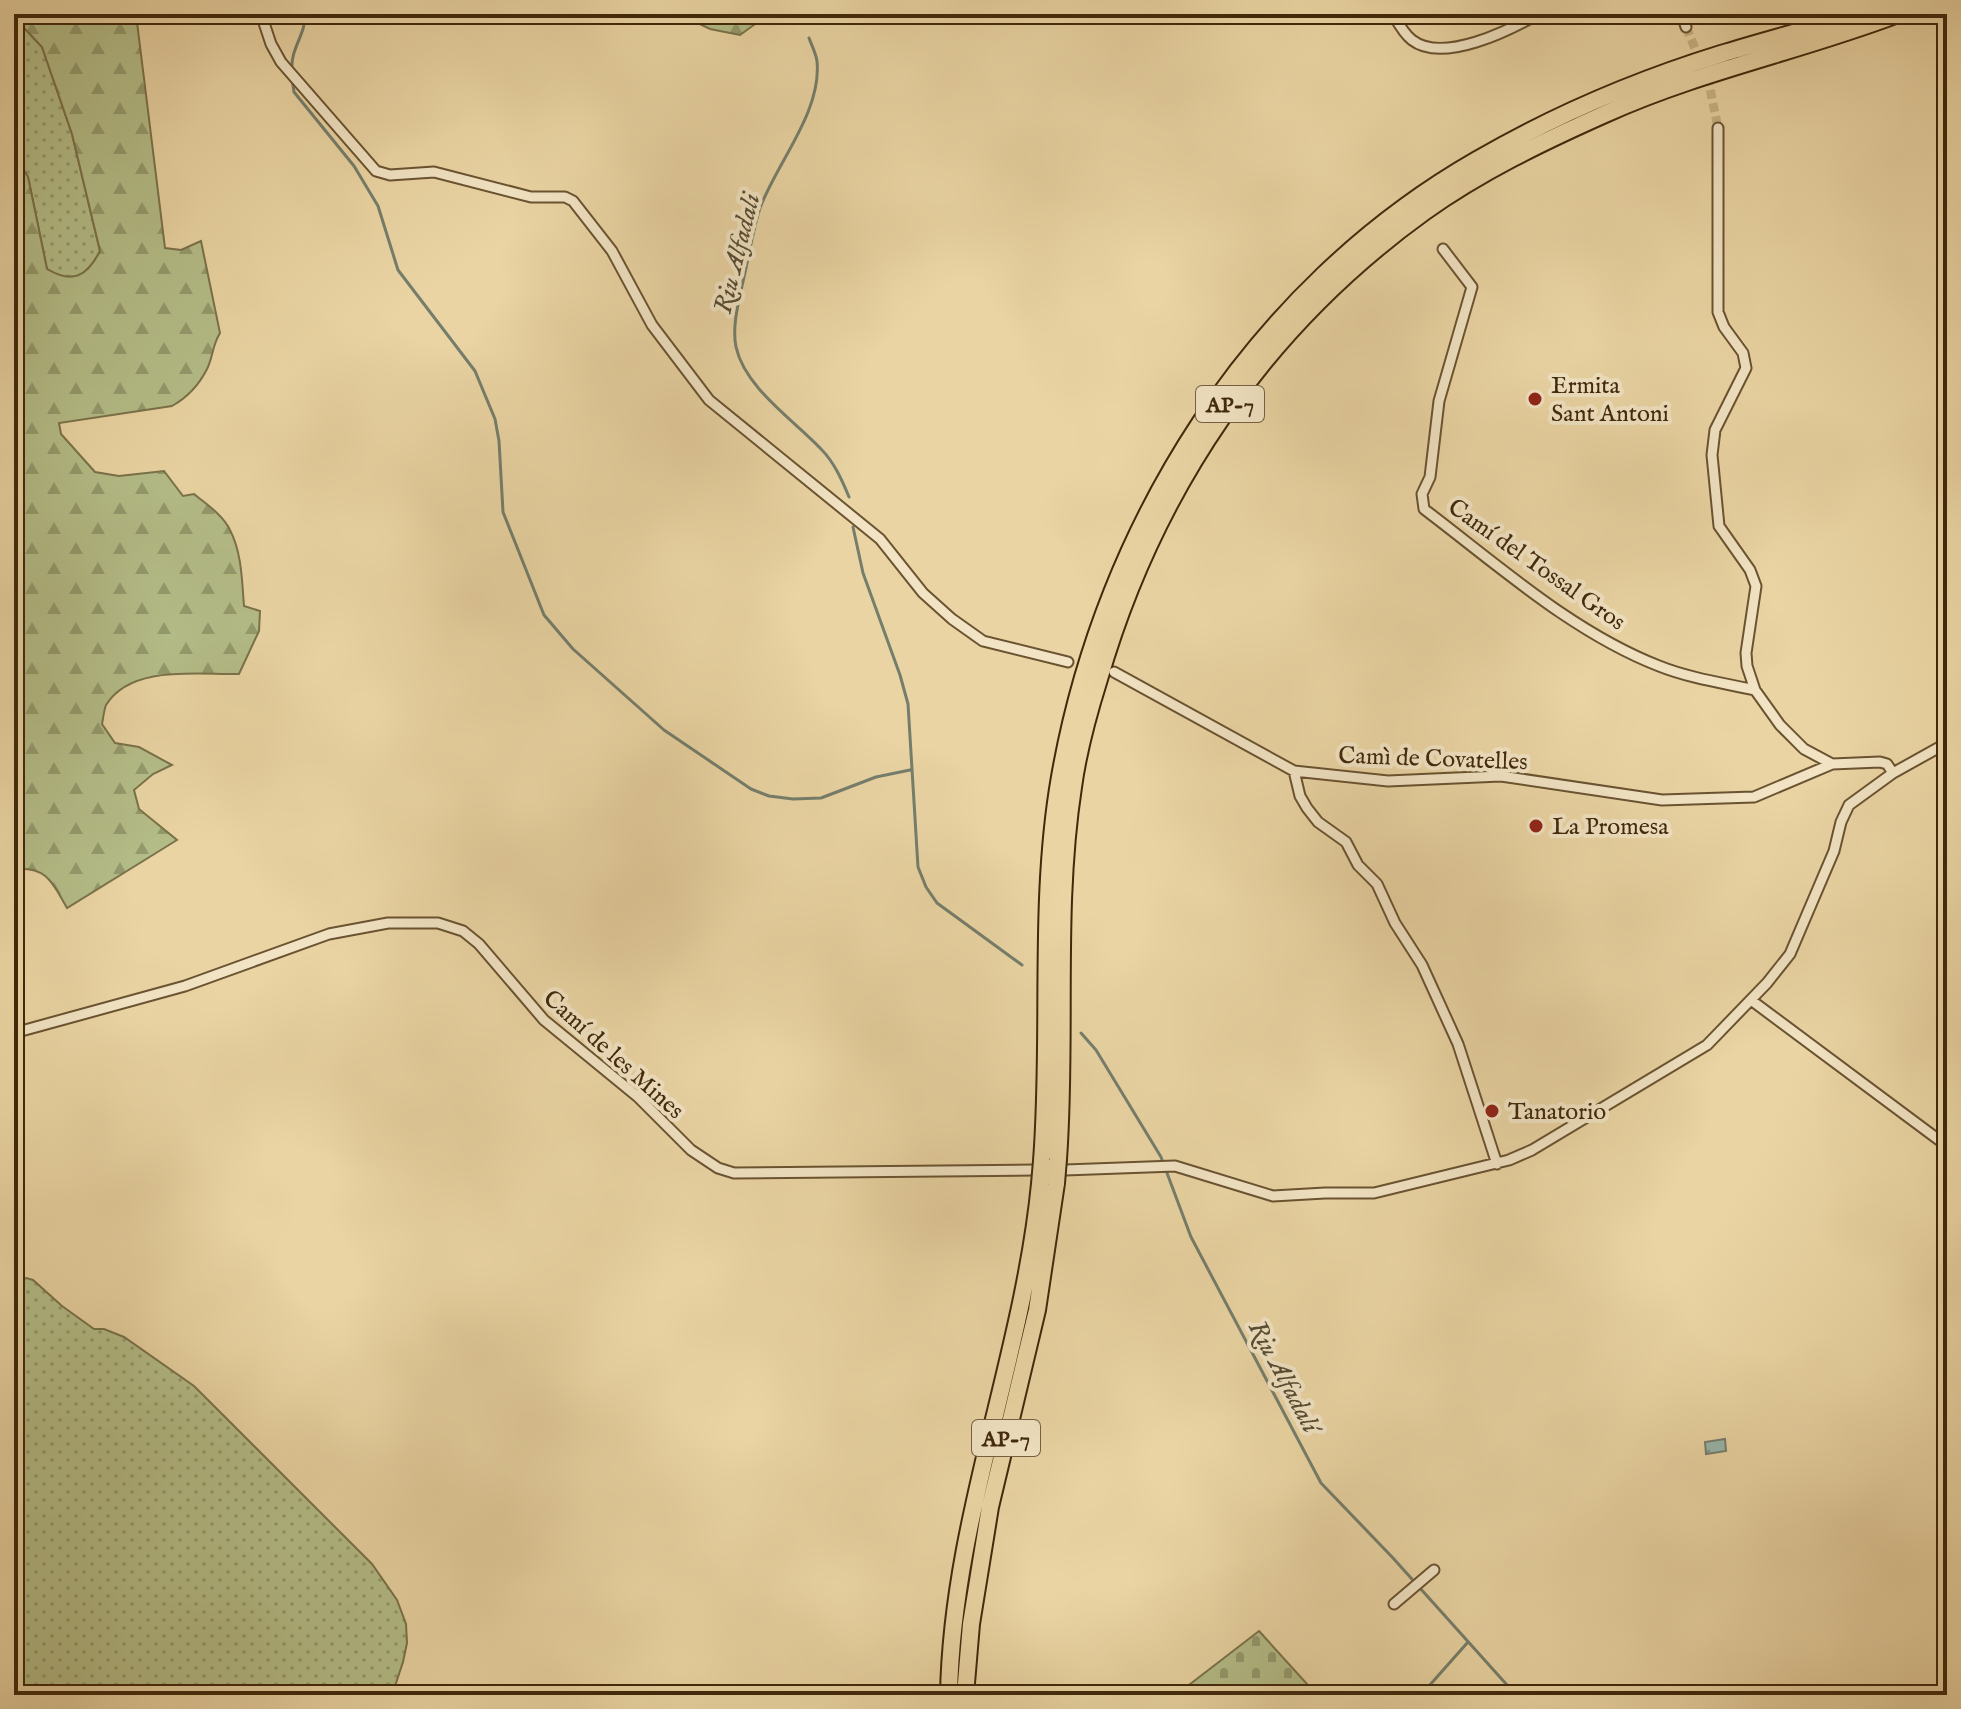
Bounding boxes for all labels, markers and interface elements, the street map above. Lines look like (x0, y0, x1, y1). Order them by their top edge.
water label: Riu Alfadali (707, 188, 769, 317)
place label: Ermita Sant Antoni (1551, 371, 1669, 430)
road number: AP-7 (1196, 386, 1264, 422)
marker: Ermita Sant Antoni (1526, 390, 1544, 408)
street label: Camí del Tossal Gros (1441, 492, 1631, 638)
street label: Camì de Covatelles (1338, 741, 1528, 778)
place label: La Promesa (1552, 812, 1669, 843)
marker: La Promesa (1527, 817, 1545, 835)
street label: Camí de les Mines (536, 984, 690, 1127)
place label: Tanatorio (1508, 1097, 1606, 1128)
marker: Tanatorio (1483, 1102, 1501, 1120)
water label: Riu Alfadalí (1240, 1315, 1329, 1443)
road number: AP-7 (972, 1420, 1040, 1456)

